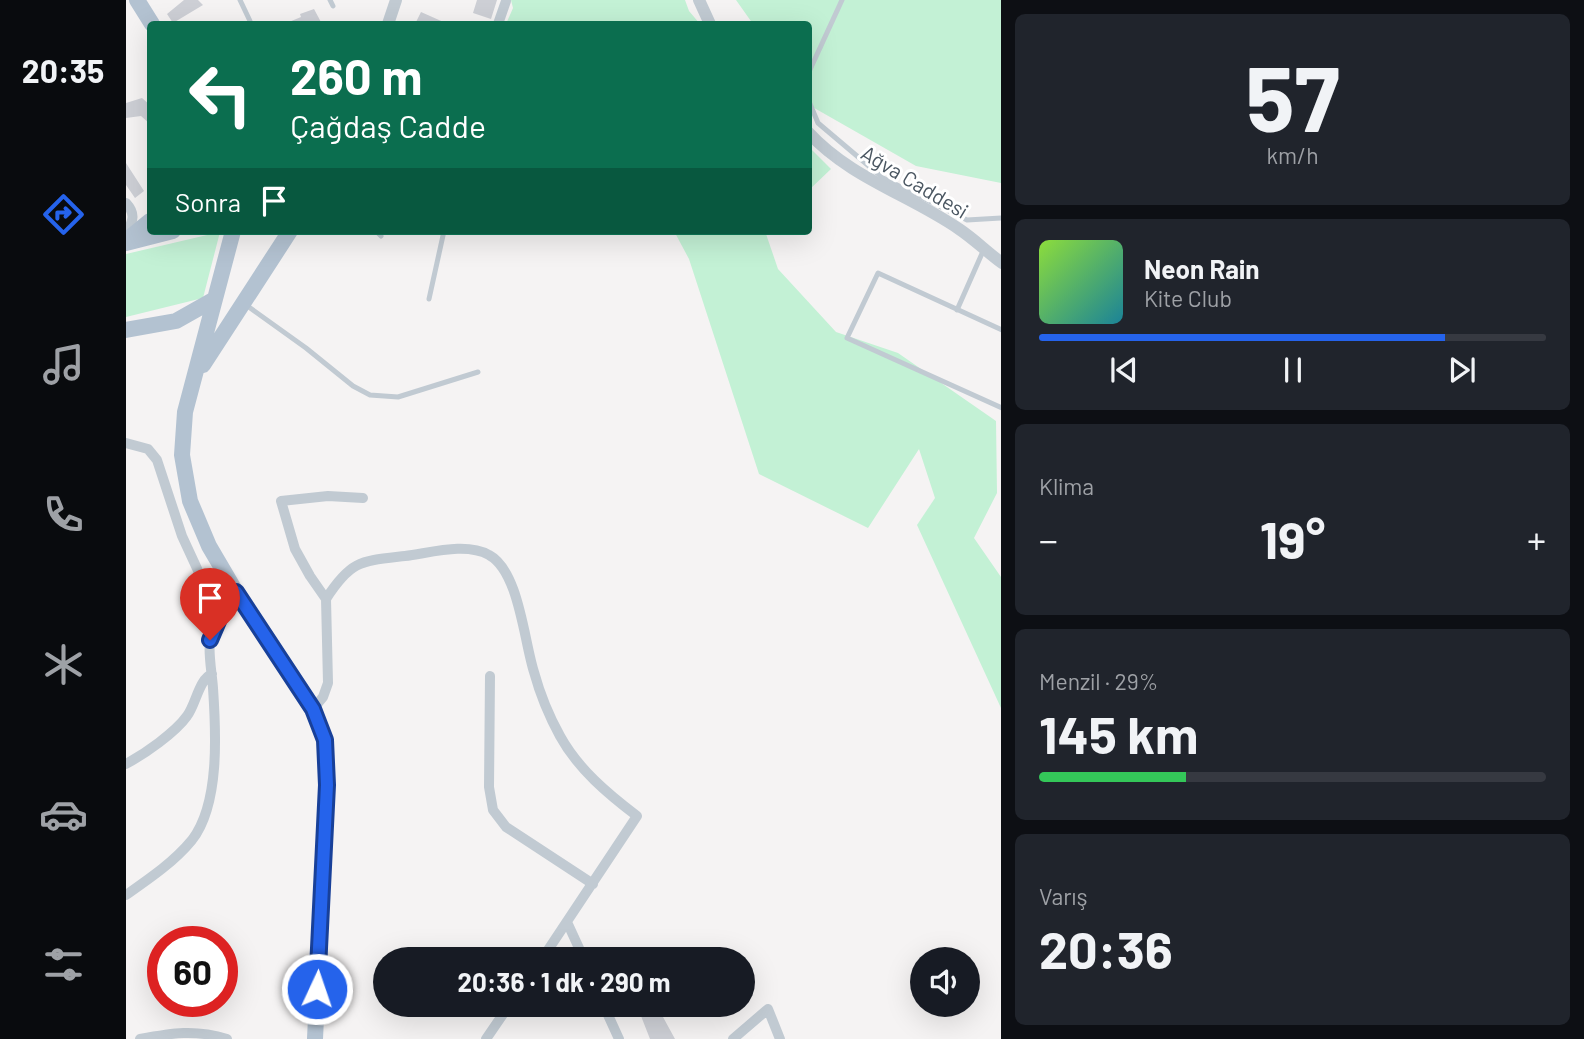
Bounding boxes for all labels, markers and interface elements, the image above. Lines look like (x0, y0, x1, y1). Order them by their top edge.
text: 57 (1245, 41, 1340, 150)
text: 260 m (290, 46, 422, 105)
icon: left (175, 49, 266, 140)
text: 20:35 (22, 51, 104, 89)
text: Çağdaş Cadde (290, 106, 486, 144)
street label: Ağva Caddesi (857, 139, 973, 223)
text: km/h (1266, 141, 1319, 169)
icon: arrive (255, 182, 293, 220)
text: Sonra (175, 186, 241, 217)
icon: directions (39, 190, 88, 239)
text: Neon Rain (1144, 253, 1259, 284)
text: Kite Club (1144, 284, 1232, 312)
icon: music (39, 340, 88, 389)
icon: previous (1105, 351, 1143, 389)
icon: pause (1274, 351, 1312, 389)
icon: next (1443, 351, 1481, 389)
text: Klima (1039, 472, 1094, 500)
icon: phone (39, 490, 88, 539)
text: 19° (1260, 507, 1325, 569)
text: − (1039, 516, 1058, 562)
text: + (1527, 516, 1546, 562)
pin (180, 568, 240, 640)
icon: arrive (191, 579, 229, 617)
icon: climate (39, 640, 88, 689)
text: Menzil · 29% (1039, 667, 1158, 695)
text: 145 km (1039, 702, 1198, 764)
icon: car (39, 790, 88, 839)
text: Varış (1039, 882, 1088, 910)
text: 20:36 (1039, 917, 1173, 979)
speed limit sign: 60 (147, 926, 238, 1017)
icon: filters (39, 940, 88, 989)
map controls (910, 947, 980, 1017)
button: sound (910, 947, 980, 1017)
position arrow (280, 952, 354, 1026)
text: 20:36 · 1 dk · 290 m (458, 966, 670, 997)

